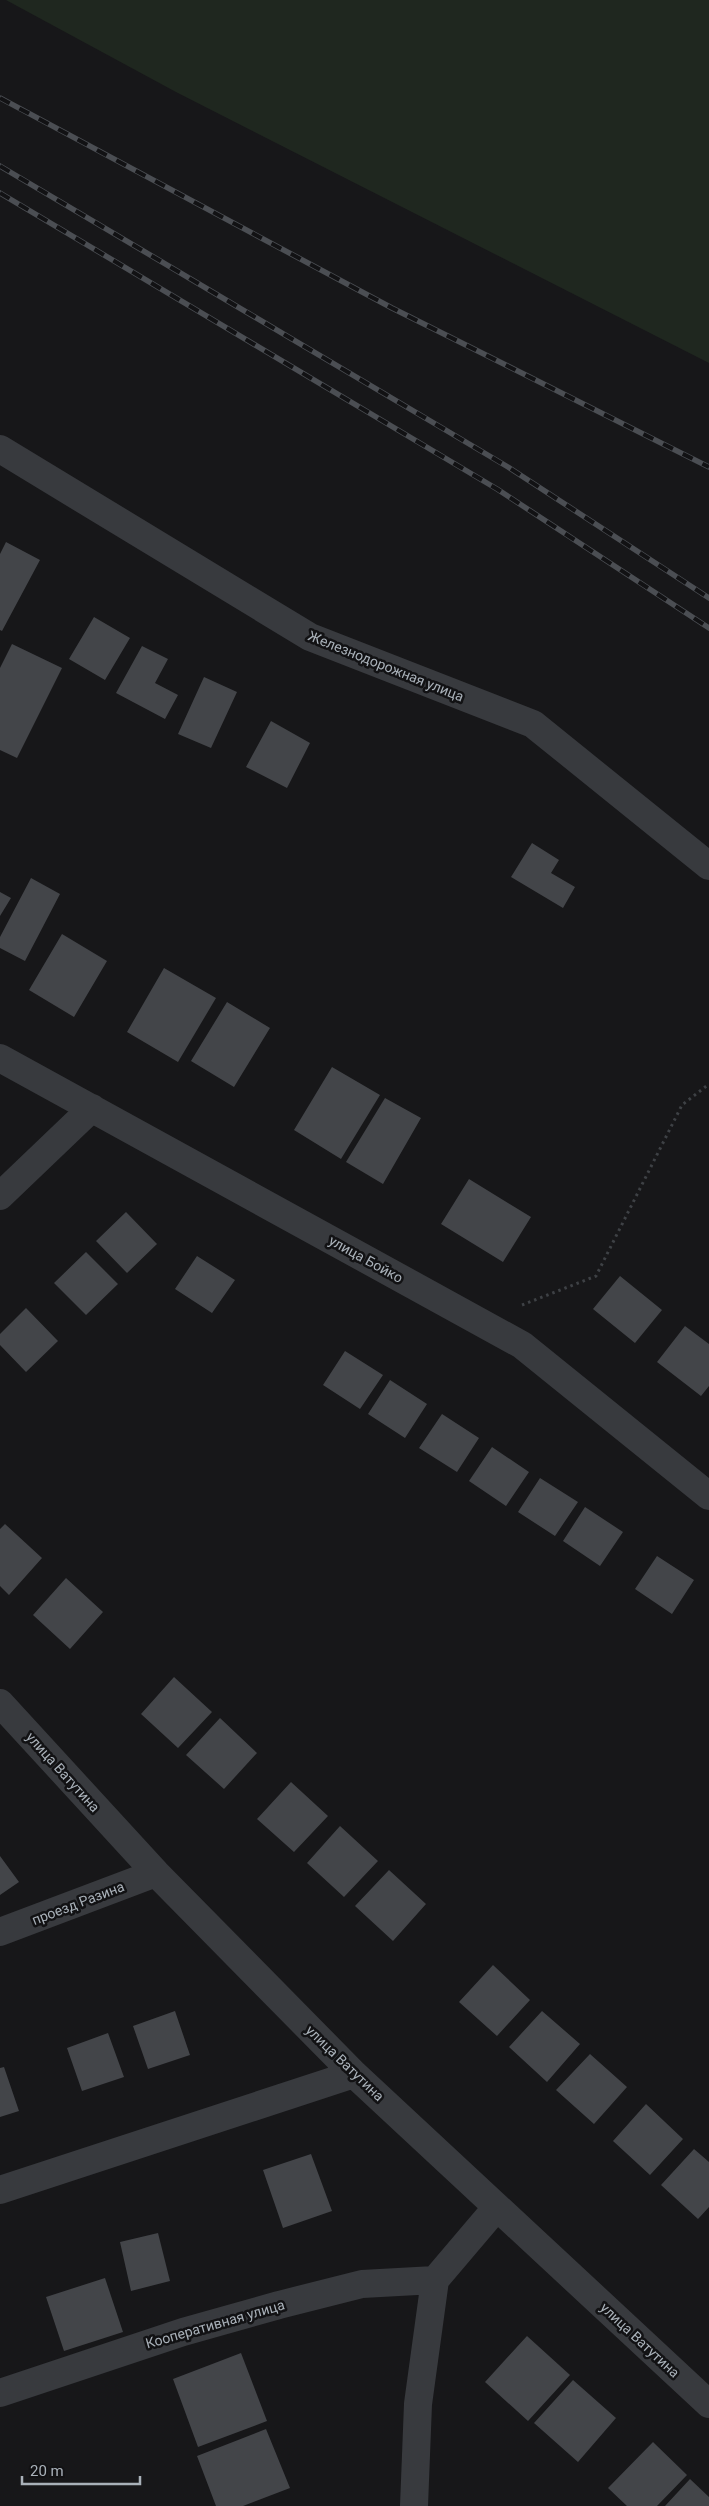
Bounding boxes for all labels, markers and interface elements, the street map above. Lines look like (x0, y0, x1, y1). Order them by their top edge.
street label: Железнодорожная улица (306, 627, 466, 705)
street label: улица Бойко (326, 1232, 406, 1286)
street label: улица Ватутина (23, 1729, 103, 1815)
street label: проезд Разина (30, 1878, 126, 1928)
street label: улица Ватутина (303, 2022, 387, 2104)
street label: Кооперативная улица (144, 2296, 286, 2352)
street label: улица Ватутина (597, 2299, 683, 2381)
scale bar (22, 2454, 140, 2486)
text: 20 m (30, 2462, 64, 2480)

